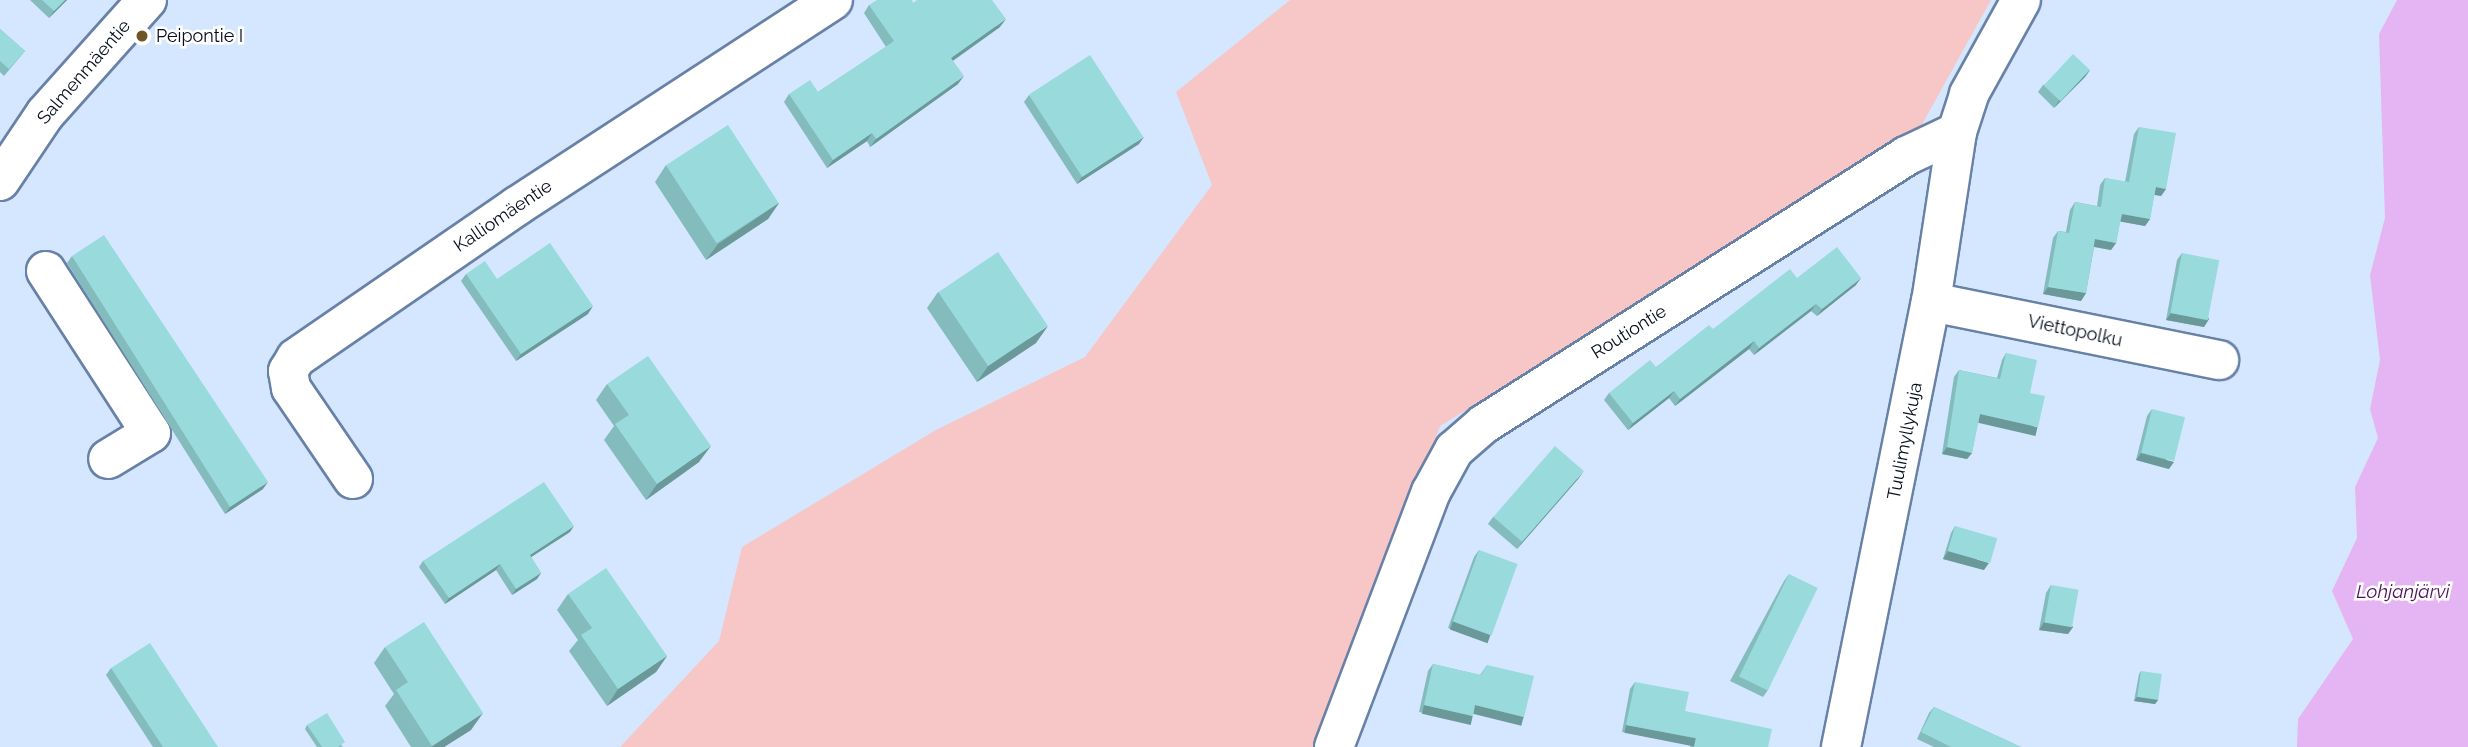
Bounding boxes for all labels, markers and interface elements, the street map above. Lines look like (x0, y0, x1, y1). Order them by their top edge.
street label: Salmenmäentie (33, 15, 135, 129)
place label: Peipontie I (156, 25, 243, 47)
marker: Peipontie I (134, 28, 150, 44)
street label: Kalliomäentie (450, 175, 556, 257)
street label: Routiontie (1587, 300, 1671, 364)
street label: Viettopolku (2026, 310, 2124, 352)
street label: Tuulimyllykuja (1883, 380, 1927, 502)
water label: Lohjanjärvi (2356, 581, 2450, 603)

